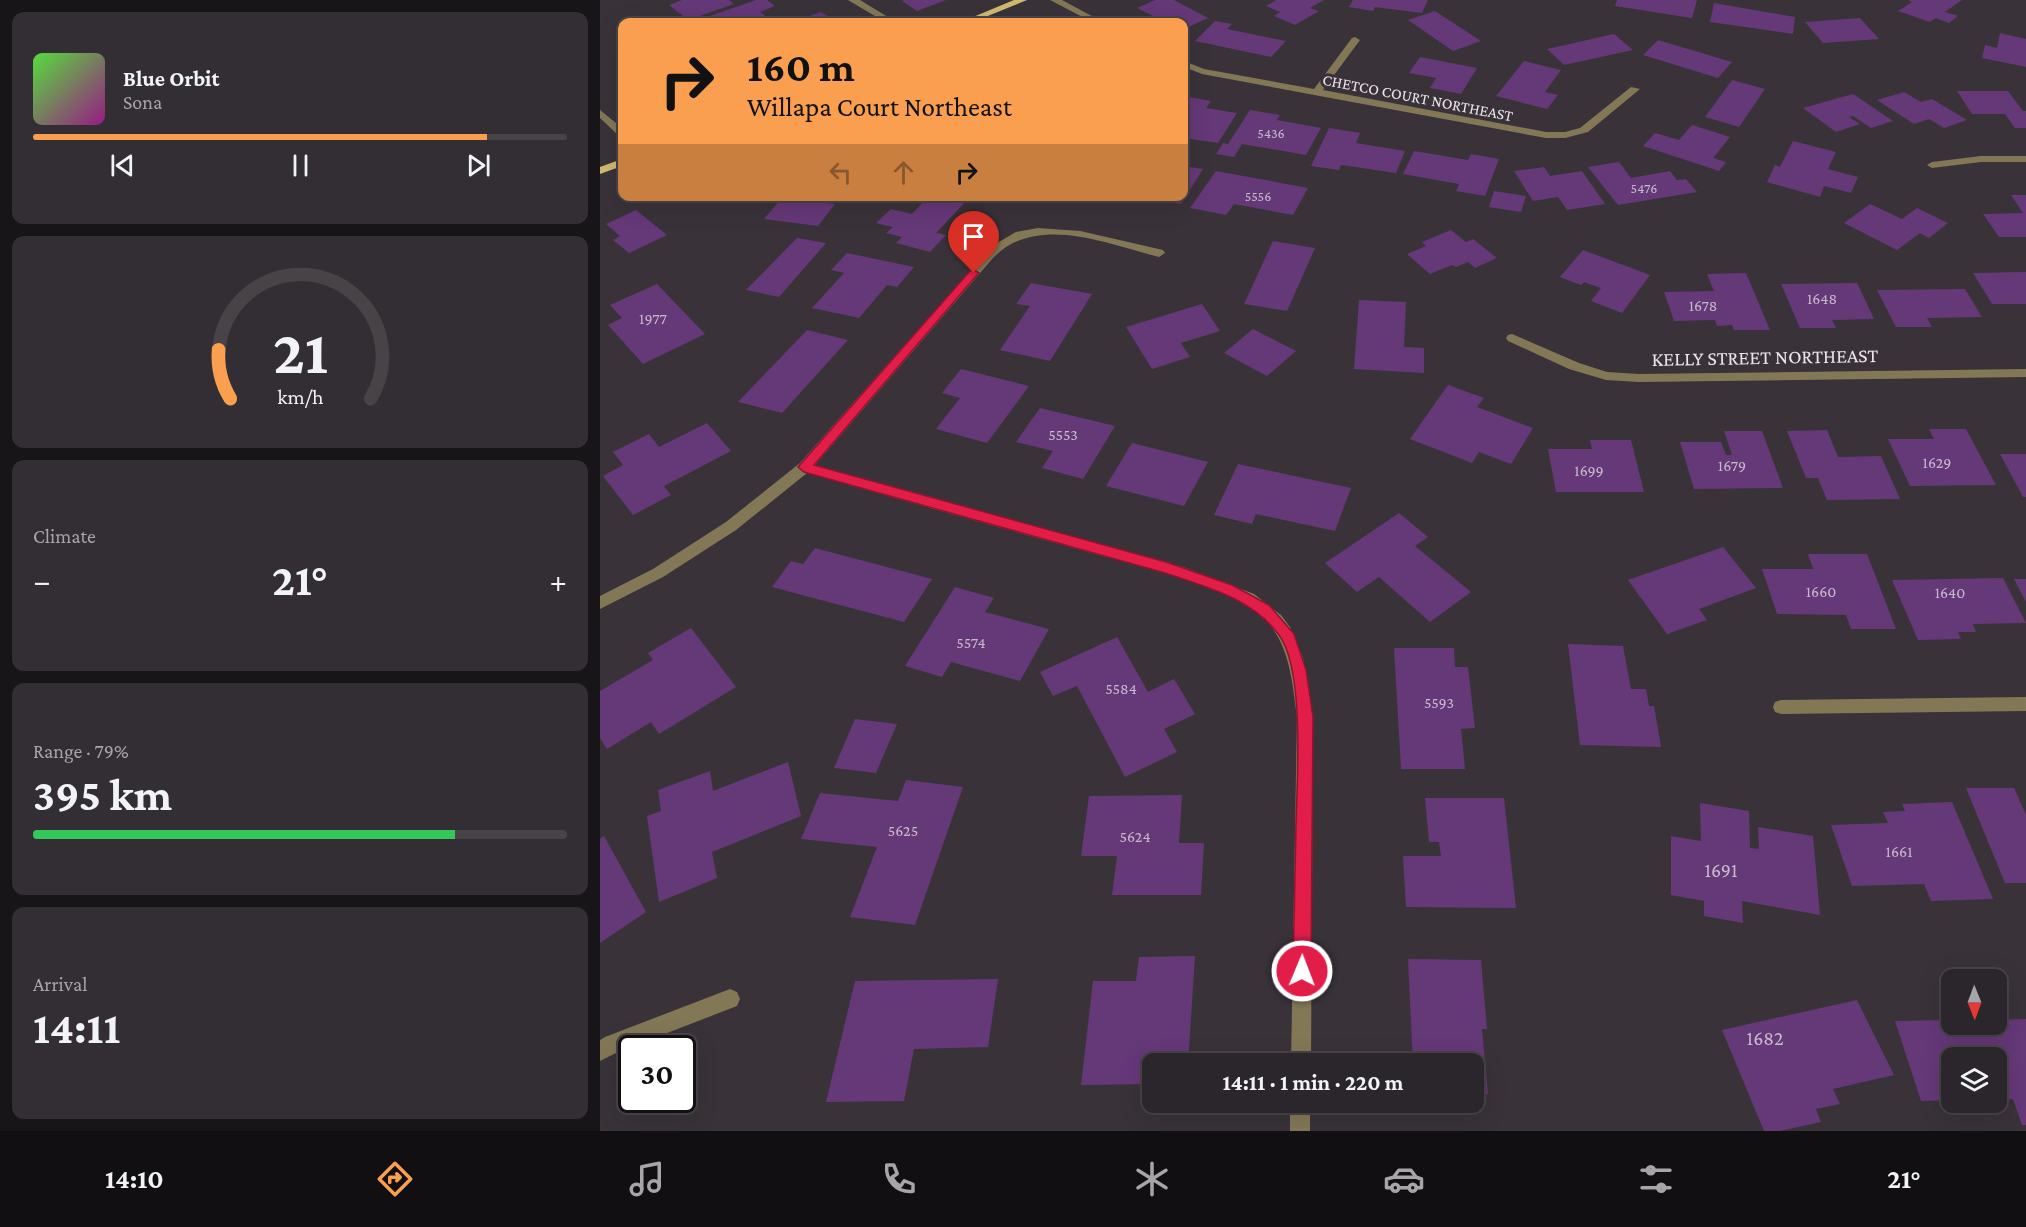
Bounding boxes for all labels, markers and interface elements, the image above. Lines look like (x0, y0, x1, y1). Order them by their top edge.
icon: right (648, 42, 726, 120)
text: 160 m (747, 43, 855, 90)
text: Blue Orbit (123, 66, 219, 91)
street label: CHETCO COURT NORTHEAST (1321, 71, 1515, 124)
text: Sona (123, 91, 162, 113)
text: Willapa Court Northeast (747, 92, 1012, 122)
house number: 5436 (1257, 125, 1285, 141)
icon: previous (106, 149, 139, 182)
icon: pause (284, 149, 317, 182)
icon: next (462, 149, 495, 182)
icon: left (824, 156, 857, 189)
icon: ahead (887, 156, 920, 189)
icon: right (950, 156, 983, 189)
house number: 5476 (1631, 180, 1657, 196)
house number: 5556 (1245, 188, 1271, 204)
pin (948, 211, 999, 273)
icon: arrive (957, 220, 990, 253)
house number: 1648 (1807, 290, 1837, 307)
house number: 1678 (1689, 297, 1717, 314)
house number: 1977 (639, 310, 668, 327)
text: 21 (272, 317, 328, 386)
street label: KELLY STREET NORTHEAST (1652, 344, 1879, 370)
text: km/h (277, 385, 324, 409)
house number: 5553 (1048, 426, 1078, 443)
house number: 1629 (1923, 454, 1951, 471)
house number: 1679 (1718, 457, 1746, 474)
house number: 1699 (1574, 462, 1604, 479)
text: Climate (33, 525, 96, 547)
text: 21° (272, 555, 328, 605)
text: − (33, 562, 50, 599)
text: + (550, 562, 567, 599)
house number: 1660 (1806, 583, 1836, 600)
house number: 1640 (1935, 584, 1965, 601)
house number: 5574 (956, 634, 986, 651)
house number: 5584 (1105, 680, 1137, 697)
house number: 5593 (1424, 694, 1454, 711)
text: Range · 79% (33, 740, 129, 762)
text: 395 km (33, 770, 172, 820)
house number: 5625 (888, 822, 918, 839)
house number: 5624 (1119, 828, 1151, 845)
house number: 1661 (1886, 843, 1912, 860)
house number: 1691 (1704, 859, 1738, 881)
position arrow (1270, 939, 1334, 1003)
north arrow (1941, 969, 2007, 1035)
map controls (1941, 969, 2007, 1113)
text: Arrival (33, 973, 87, 995)
text: 14:11 (33, 1003, 120, 1053)
house number: 1682 (1747, 1027, 1784, 1049)
speed limit sign: 30 (618, 1035, 696, 1113)
button: layers (1941, 1047, 2007, 1113)
text: 14:11 · 1 min · 220 m (1223, 1070, 1403, 1095)
icon: directions (374, 1158, 416, 1200)
icon: music (626, 1158, 668, 1200)
icon: phone (878, 1158, 920, 1200)
icon: climate (1131, 1158, 1173, 1200)
icon: car (1383, 1158, 1425, 1200)
icon: filters (1635, 1158, 1677, 1200)
text: 14:10 (105, 1164, 164, 1194)
text: 21° (1887, 1164, 1921, 1194)

